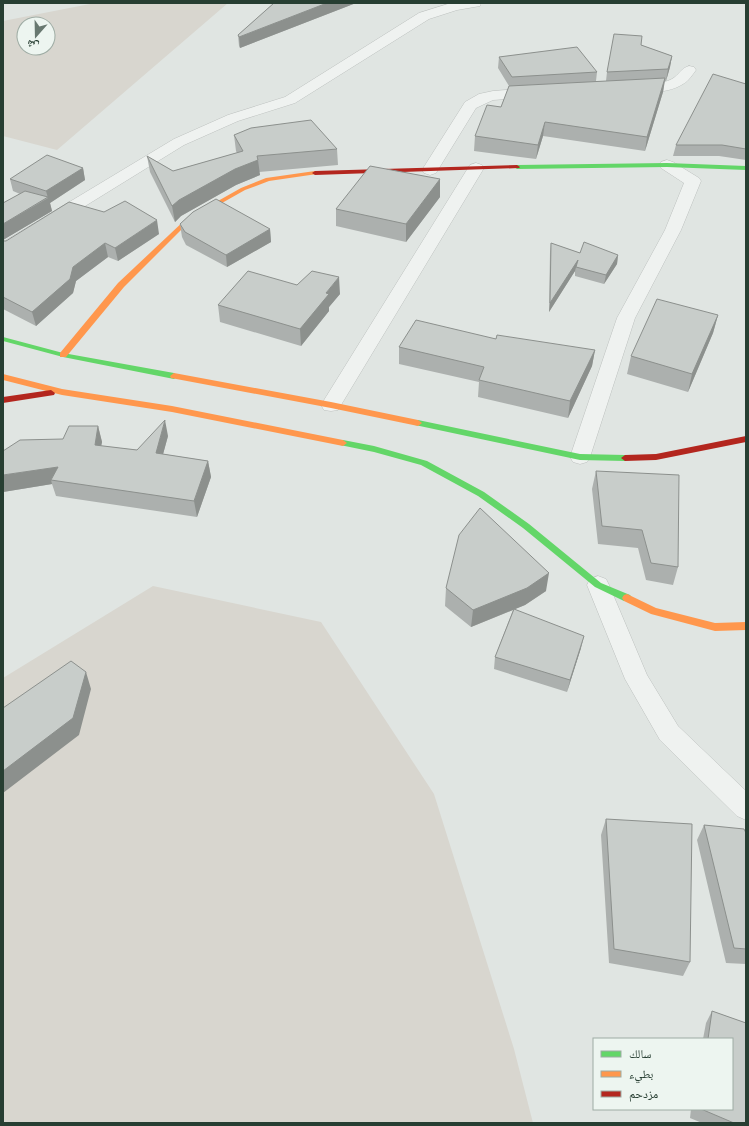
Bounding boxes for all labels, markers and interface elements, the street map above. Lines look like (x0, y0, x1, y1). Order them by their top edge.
north arrow (16, 16, 56, 56)
text: ش (25, 36, 41, 53)
legend (593, 1038, 733, 1110)
text: سالك (629, 1047, 651, 1061)
text: بطيء (629, 1067, 653, 1084)
text: مزدحم (629, 1087, 658, 1102)

